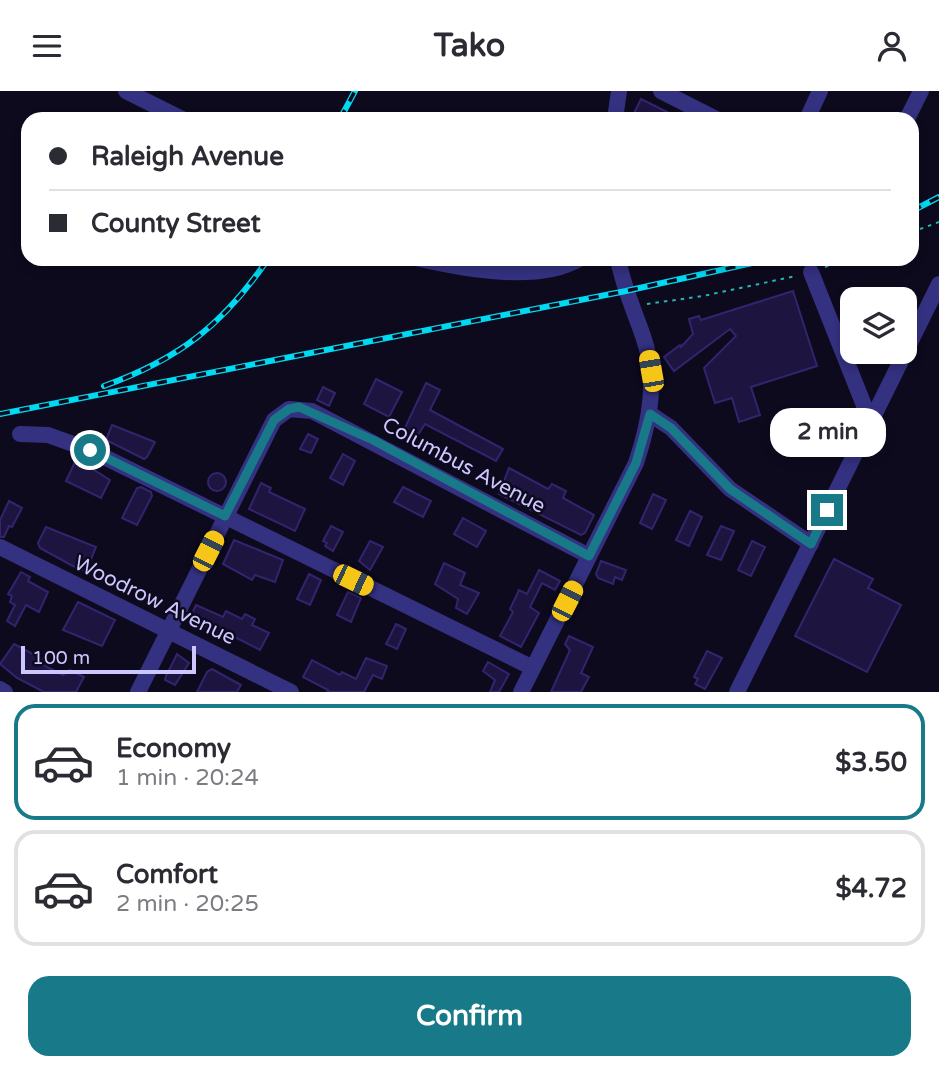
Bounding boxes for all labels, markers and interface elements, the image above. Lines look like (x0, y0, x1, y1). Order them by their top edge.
icon: menu (28, 27, 66, 65)
text: Tako (434, 27, 505, 65)
icon: person (873, 27, 911, 65)
text: Raleigh Avenue (91, 141, 284, 172)
text: County Street (91, 208, 261, 239)
map controls (840, 287, 917, 364)
button: layers (840, 287, 917, 364)
car (638, 348, 665, 394)
callout: 2 min (769, 409, 885, 457)
street label: Columbus Avenue (378, 412, 550, 519)
text: 2 min (797, 418, 859, 446)
route start (74, 434, 106, 466)
route end (811, 494, 843, 526)
car (190, 528, 227, 574)
street label: Woodrow Avenue (70, 550, 240, 650)
car (330, 561, 377, 599)
car (549, 578, 586, 624)
scale bar (21, 643, 196, 675)
text: 100 m (32, 647, 90, 669)
icon: car (32, 731, 95, 794)
text: Economy (116, 733, 231, 764)
text: $3.50 (835, 747, 907, 778)
text: 1 min · 20:24 (116, 764, 259, 792)
icon: car (32, 857, 95, 920)
text: Comfort (116, 859, 218, 890)
text: $4.72 (835, 873, 907, 904)
text: 2 min · 20:25 (116, 890, 259, 918)
button: Confirm (28, 976, 911, 1056)

